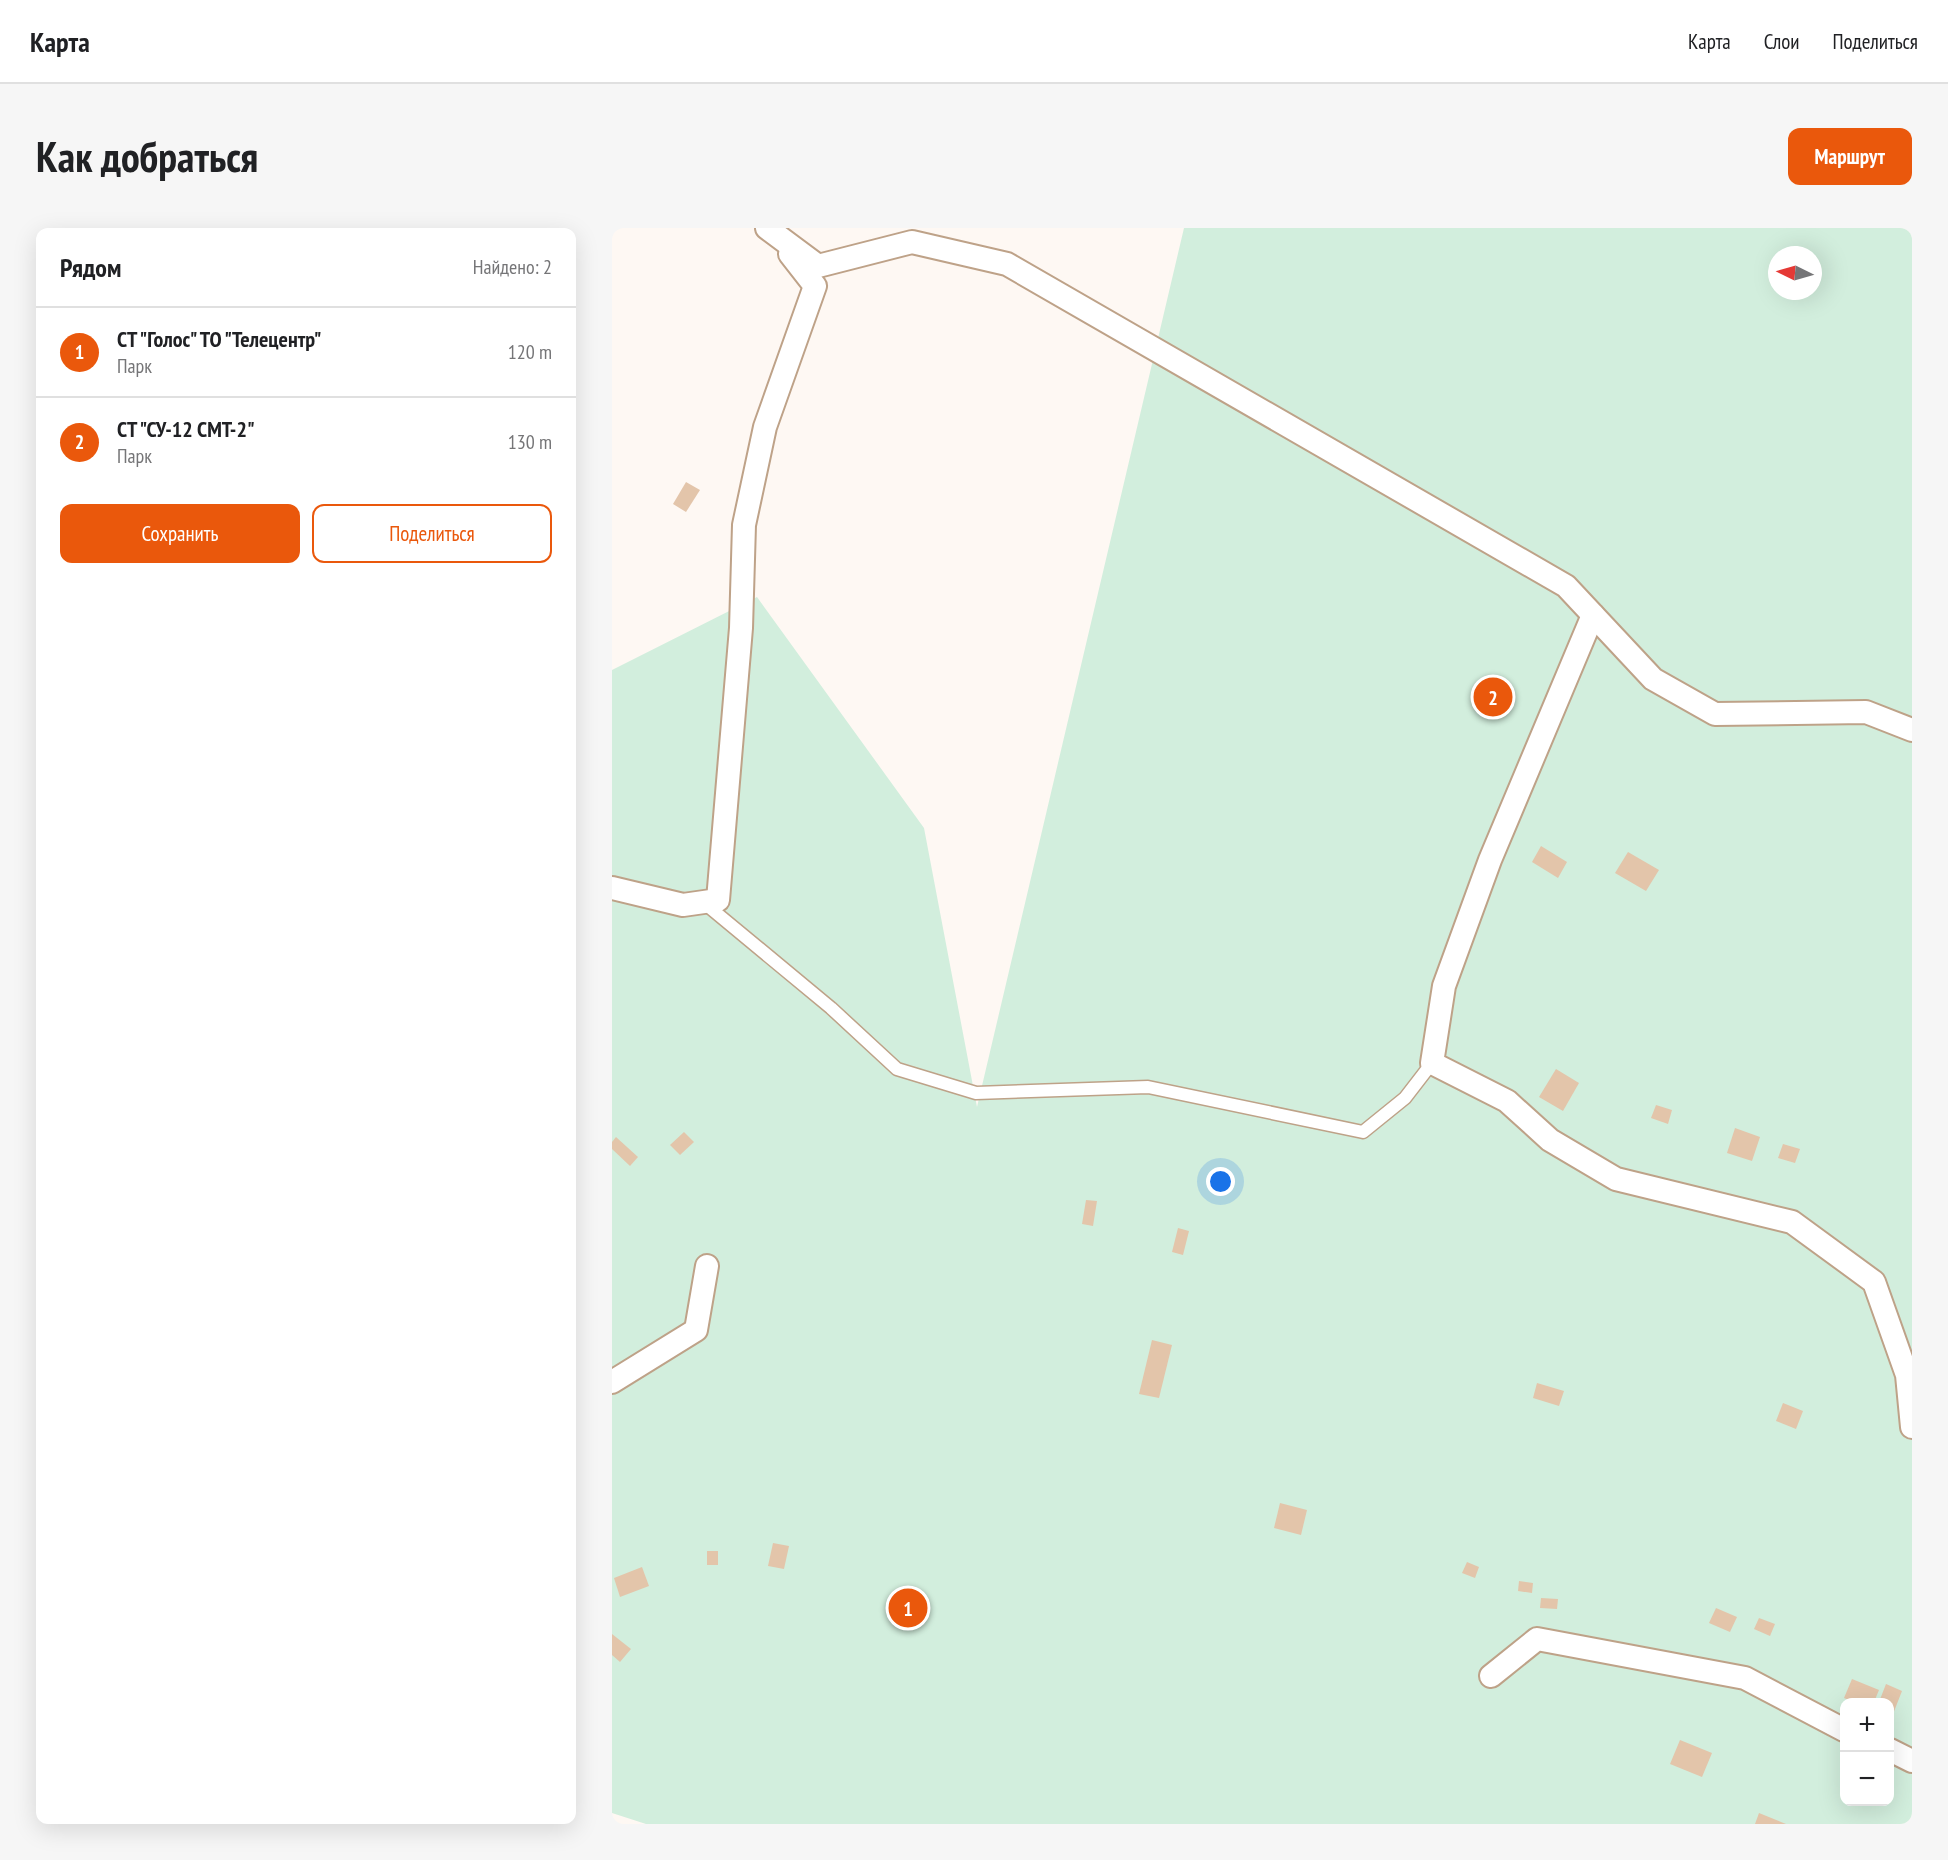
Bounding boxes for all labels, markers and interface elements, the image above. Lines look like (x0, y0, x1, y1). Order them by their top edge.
text: Карта (30, 23, 90, 60)
text: Карта (1688, 28, 1731, 55)
text: Слои (1764, 28, 1799, 55)
text: Поделиться (1832, 28, 1918, 55)
button: Маршрут (1788, 128, 1912, 185)
text: Как добраться (36, 129, 258, 184)
north arrow (1768, 246, 1822, 300)
text: Рядом (60, 251, 121, 284)
text: Найдено: 2 (473, 254, 552, 280)
text: СТ "Голос" ТО "Телецентр" (117, 325, 322, 353)
text: 1 (75, 339, 84, 365)
text: 120 m (508, 339, 552, 365)
text: Парк (117, 353, 152, 379)
text: СТ "СУ-12 СМТ-2" (117, 415, 255, 443)
text: 2 (75, 429, 84, 455)
text: 130 m (508, 429, 552, 455)
text: Парк (117, 443, 152, 469)
button: Сохранить (60, 504, 300, 563)
button: Поделиться (312, 504, 552, 563)
pin: 2 (1474, 674, 1512, 720)
your location (1206, 1167, 1235, 1196)
pin: 1 (888, 1586, 928, 1630)
map controls (1840, 1698, 1894, 1806)
button: + (1840, 1698, 1894, 1752)
button: − (1840, 1752, 1894, 1806)

